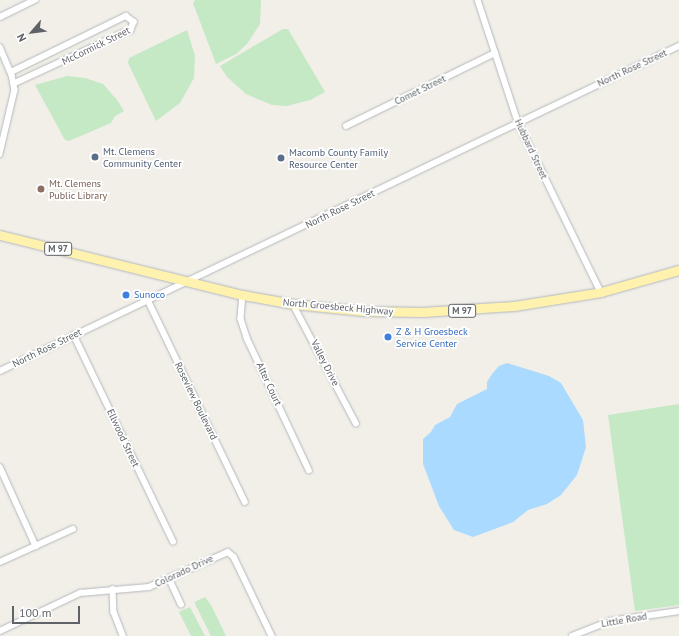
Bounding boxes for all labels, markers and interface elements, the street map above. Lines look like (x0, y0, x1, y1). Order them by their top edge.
north arrow (12, 12, 52, 52)
street label: McCormick Street (60, 24, 132, 68)
text: N (14, 31, 29, 44)
street label: North Rose Street (595, 47, 669, 89)
street label: Comet Street (392, 72, 448, 108)
street label: Hubbard Street (512, 117, 550, 181)
place label: Mt. Clemens Community Center (103, 145, 182, 168)
place label: Macomb County Family Resource Center (289, 146, 389, 170)
marker: Mt. Clemens Community Center (90, 152, 100, 162)
marker: Macomb County Family Resource Center (276, 153, 286, 163)
place label: Mt. Clemens Public Library (49, 177, 107, 200)
marker: Mt. Clemens Public Library (36, 184, 46, 194)
street label: North Rose Street (303, 187, 377, 231)
road number: M 97 (44, 242, 72, 256)
place label: Sunoco (134, 289, 165, 301)
marker: Sunoco (121, 290, 131, 300)
street label: North Groesbeck Highway (282, 296, 394, 318)
road number: M 97 (448, 304, 476, 318)
place label: Z & H Groesbeck Service Center (396, 325, 468, 348)
street label: North Rose Street (10, 326, 84, 370)
marker: Z & H Groesbeck Service Center (383, 332, 393, 342)
street label: Valley Drive (308, 338, 342, 388)
street label: Roseview Boulevard (172, 360, 220, 442)
street label: Alter Court (254, 360, 284, 408)
street label: Ellwood Street (104, 407, 142, 469)
street label: Colorado Drive (153, 552, 215, 590)
scale bar (14, 598, 82, 624)
text: 100 m (19, 605, 52, 620)
street label: Little Road (600, 610, 648, 630)

